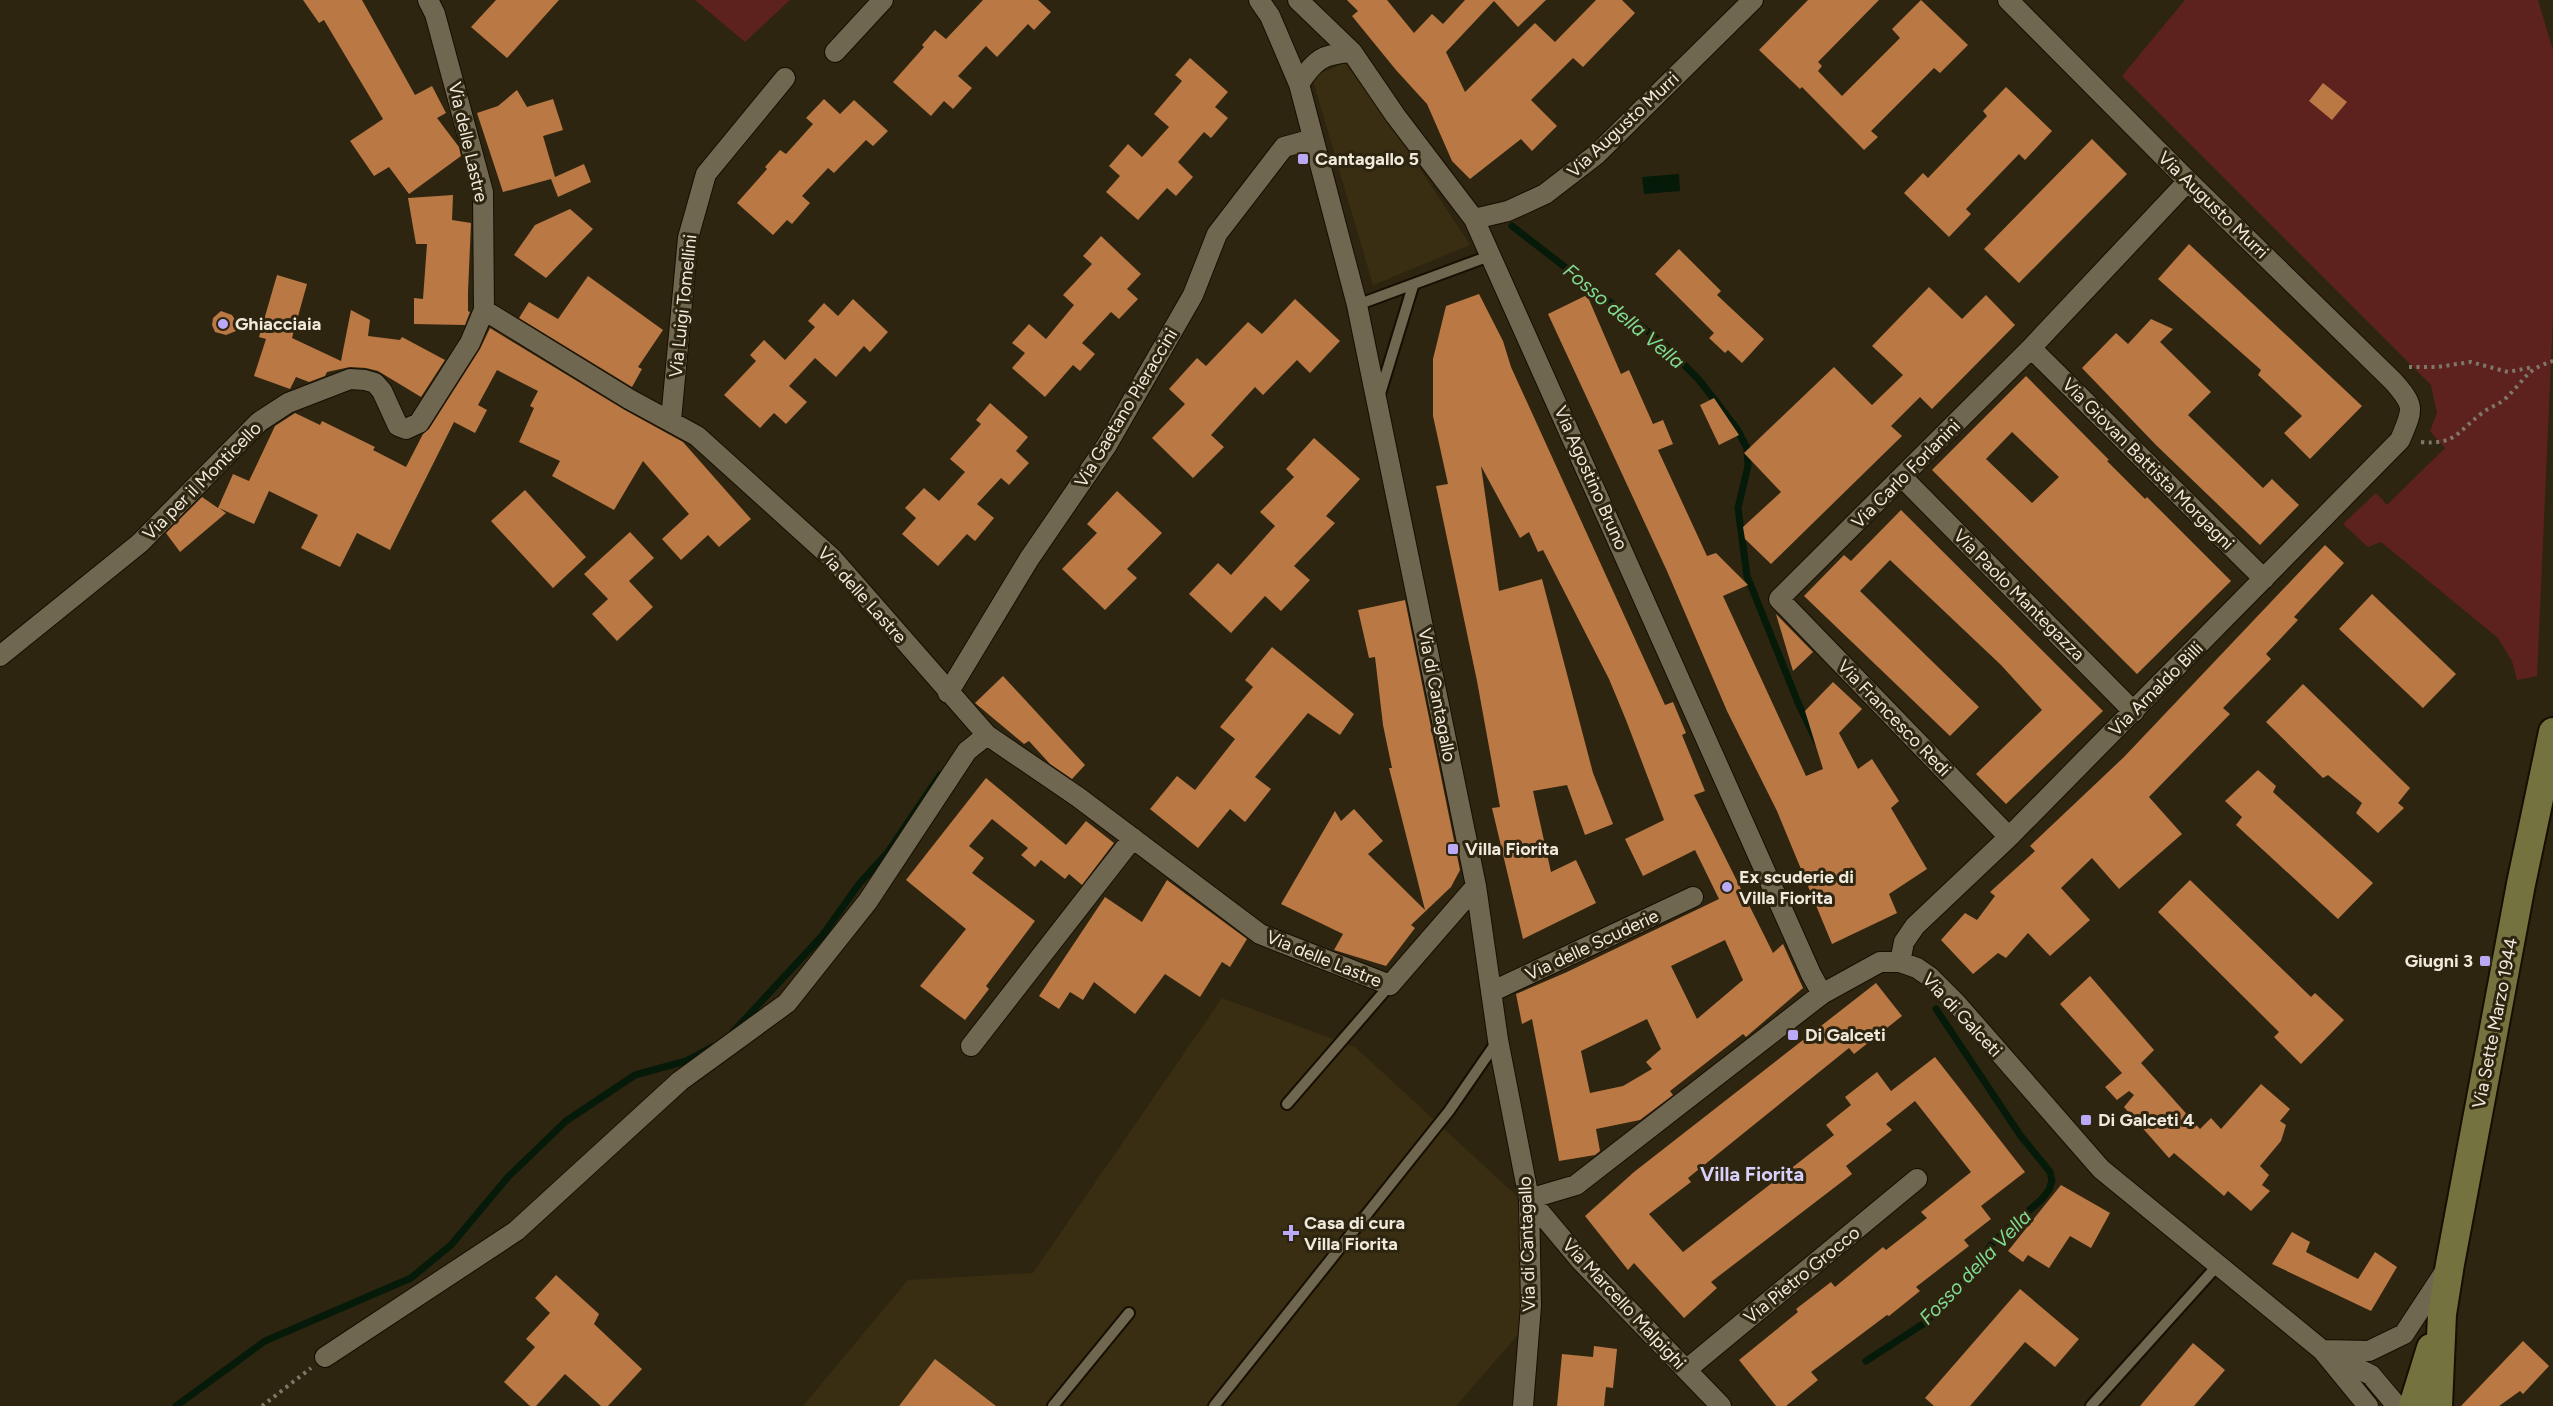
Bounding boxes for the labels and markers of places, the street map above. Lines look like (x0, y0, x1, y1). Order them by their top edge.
place label: Cantagallo 5 (1315, 148, 1419, 170)
marker: Cantagallo 5 (1296, 152, 1310, 166)
place label: Ghiacciaia (235, 313, 321, 335)
marker: Ghiacciaia (216, 317, 230, 331)
place label: Villa Fiorita (1465, 838, 1559, 860)
marker: Villa Fiorita (1446, 842, 1460, 856)
place label: Ex scuderie di Villa Fiorita (1739, 866, 1854, 909)
marker: Ex scuderie di Villa Fiorita (1720, 880, 1734, 894)
place label: Giugni 3 (2405, 950, 2473, 972)
marker: Giugni 3 (2478, 954, 2492, 968)
place label: Di Galceti (1805, 1024, 1886, 1046)
marker: Di Galceti (1786, 1028, 1800, 1042)
place label: Di Galceti 4 (2098, 1109, 2194, 1131)
marker: Di Galceti 4 (2079, 1113, 2093, 1127)
place label: Casa di cura Villa Fiorita (1304, 1212, 1405, 1255)
marker: Casa di cura Villa Fiorita (1282, 1224, 1300, 1242)

